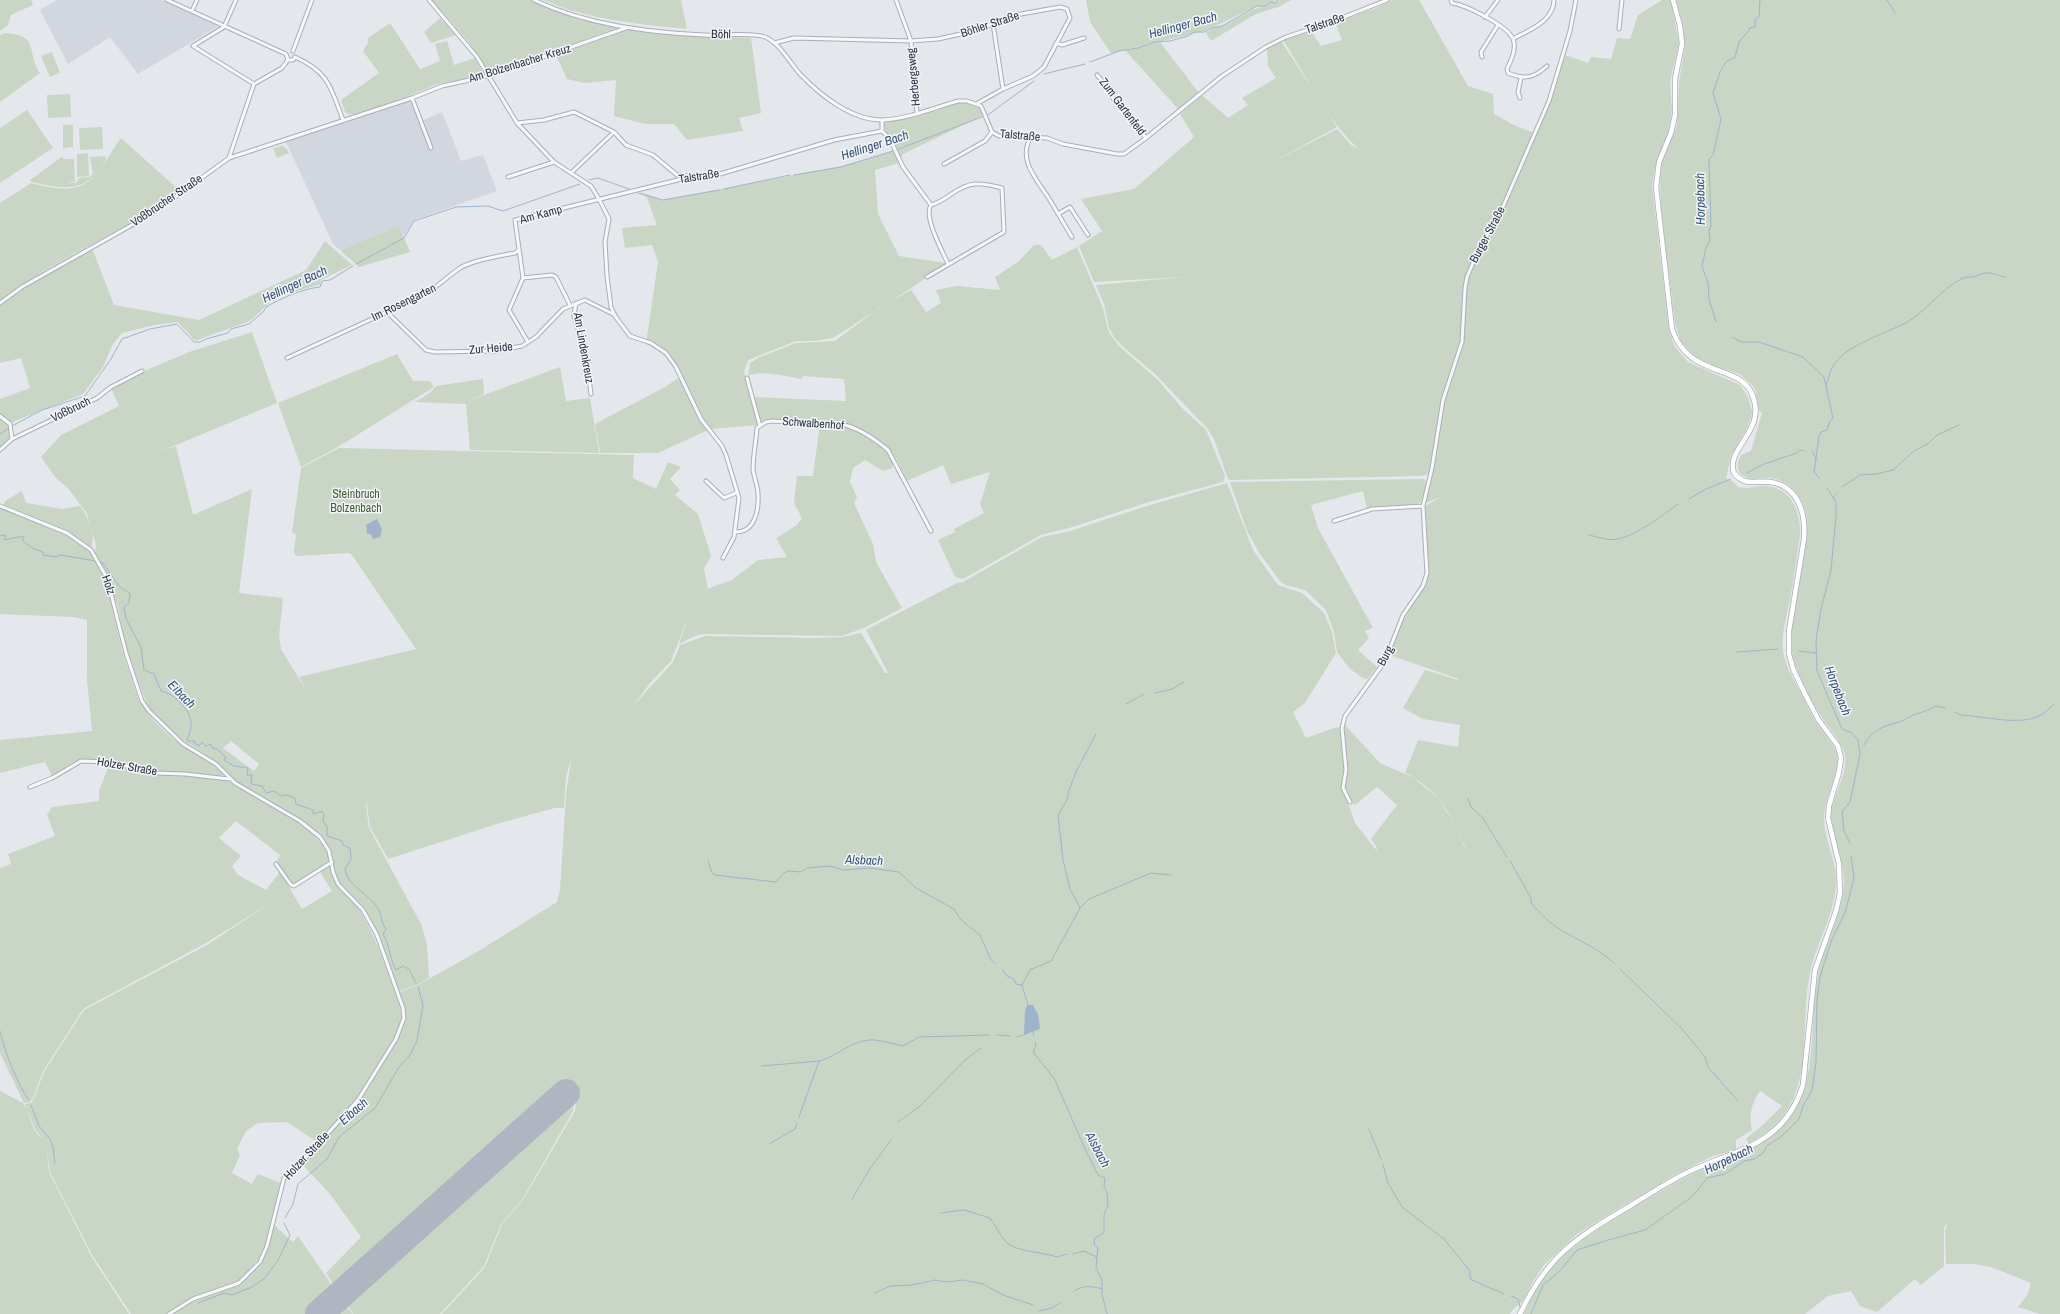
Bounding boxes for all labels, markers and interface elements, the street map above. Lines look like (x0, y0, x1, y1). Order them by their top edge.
street label: Böhler Straße (959, 9, 1021, 41)
water label: Hellinger Bach (1147, 9, 1219, 43)
street label: Talstraße (1303, 11, 1347, 37)
street label: Böhl (711, 28, 731, 42)
street label: Am Bolzenbacher Kreuz (467, 42, 573, 86)
street label: Herbergsweg (904, 47, 924, 107)
street label: Zum Gartenfeld (1096, 75, 1148, 139)
street label: Talstraße (999, 127, 1041, 145)
water label: Hellinger Bach (839, 128, 911, 164)
street label: Talstraße (678, 167, 720, 187)
street label: Voßbrucher Straße (129, 172, 205, 230)
water label: Horpebach (1693, 173, 1709, 225)
street label: Am Kamp (518, 202, 564, 228)
street label: Burger Straße (1467, 204, 1509, 266)
water label: Hellinger Bach (260, 263, 330, 307)
street label: Im Rosengarten (369, 281, 439, 325)
street label: Am Lindenkreuz (570, 311, 596, 385)
street label: Zur Heide (469, 340, 513, 358)
street label: Voßbruch (49, 394, 93, 426)
street label: Schwalbenhof (782, 415, 844, 433)
park label: Steinbruch Bolzenbach (330, 488, 382, 516)
street label: Holz (98, 573, 118, 597)
street label: Burg (1375, 643, 1397, 669)
water label: Horpebach (1820, 664, 1854, 718)
water label: Eibach (164, 678, 198, 712)
street label: Holzer Straße (96, 755, 158, 779)
water label: Alsbach (845, 853, 883, 869)
water label: Eibach (336, 1095, 372, 1129)
street label: Holzer Straße (281, 1129, 333, 1183)
water label: Alsbach (1081, 1130, 1113, 1170)
water label: Horpebach (1702, 1142, 1756, 1178)

